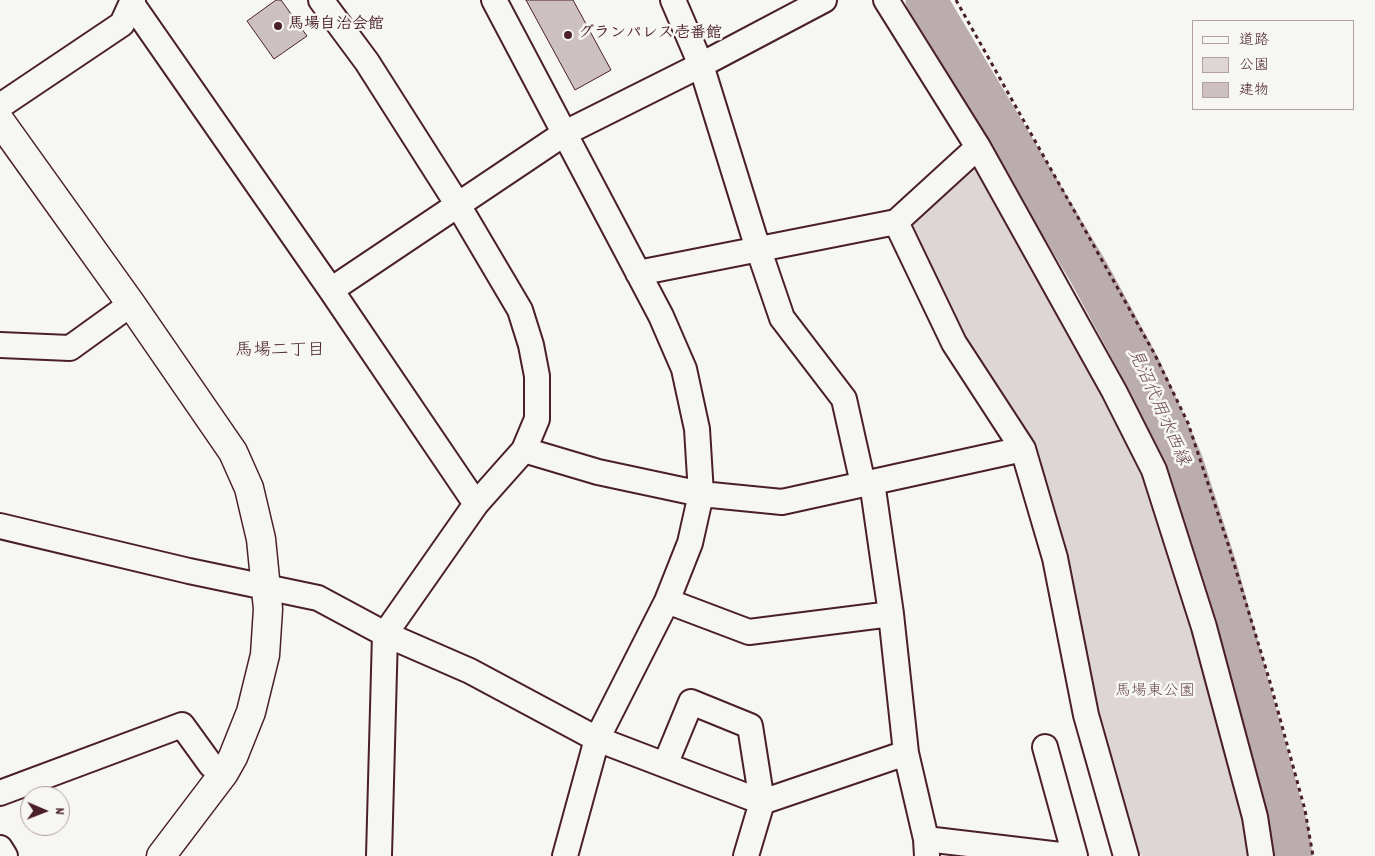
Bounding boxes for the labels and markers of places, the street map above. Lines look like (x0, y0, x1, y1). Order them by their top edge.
place label: 馬場自治会館 (288, 16, 384, 36)
marker: 馬場自治会館 (272, 20, 284, 32)
place label: グランパレス壱番館 (578, 25, 722, 45)
marker: グランパレス壱番館 (562, 29, 574, 41)

